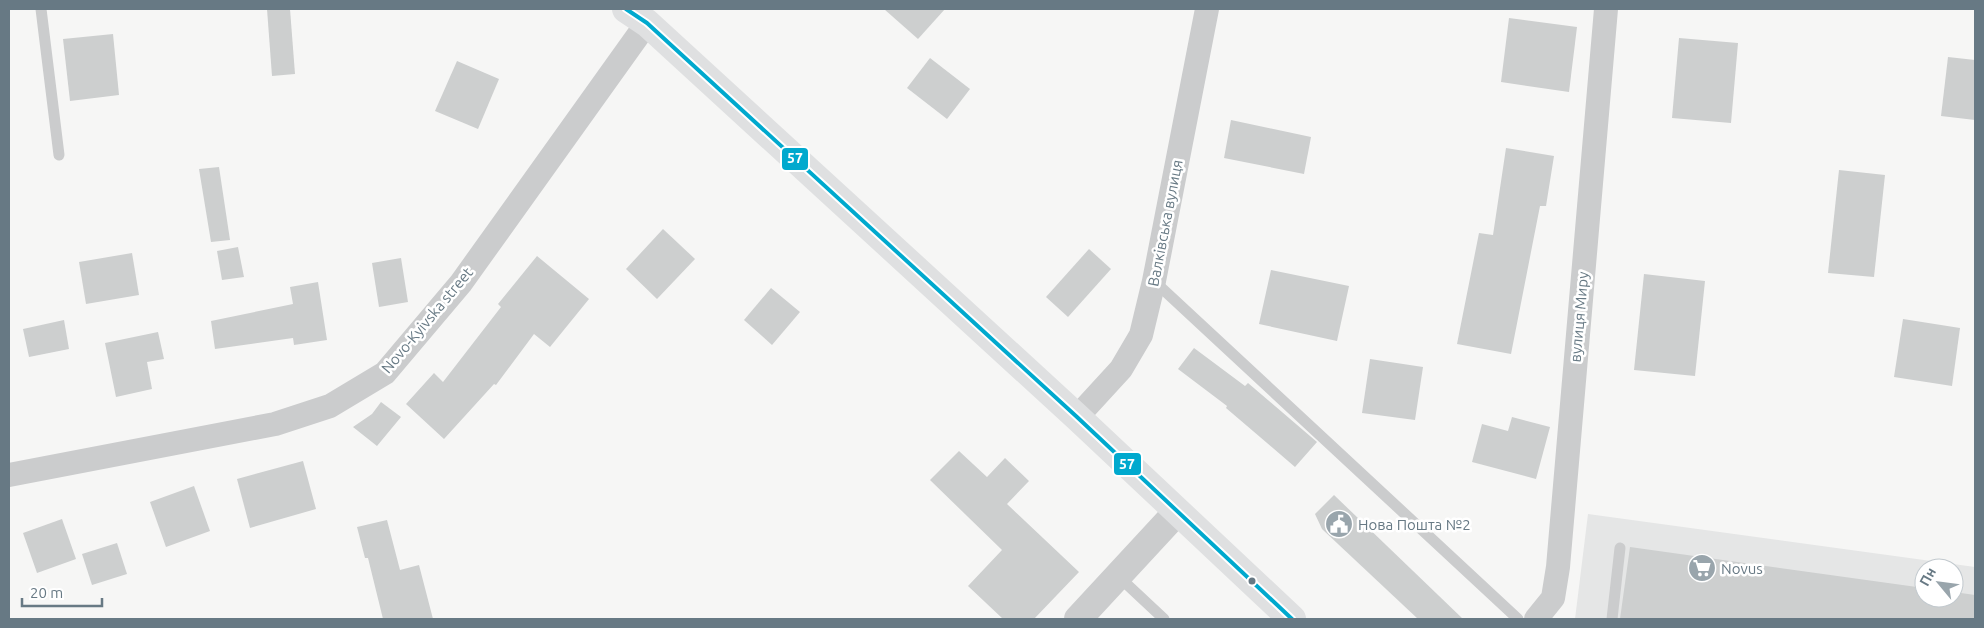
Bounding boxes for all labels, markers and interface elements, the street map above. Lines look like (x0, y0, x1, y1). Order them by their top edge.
line badge: 57 (781, 147, 809, 171)
text: 57 (787, 150, 803, 166)
street label: Валківська вулиця (1144, 158, 1186, 288)
street label: Novo-Kyivska street (378, 264, 476, 376)
street label: вулиця Миру (1567, 271, 1591, 363)
line badge: 57 (1113, 452, 1142, 476)
text: 57 (1119, 456, 1135, 472)
public building icon: Нова Пошта №2 (1324, 509, 1354, 539)
place label: Нова Пошта №2 (1358, 516, 1471, 533)
supermarket icon: Novus (1687, 553, 1717, 583)
north arrow (1914, 558, 1964, 608)
place label: Novus (1721, 560, 1763, 577)
text: Пн (1916, 565, 1939, 589)
scale bar (22, 576, 102, 608)
unlabelled marker (1247, 576, 1257, 586)
text: 20 m (30, 584, 63, 601)

